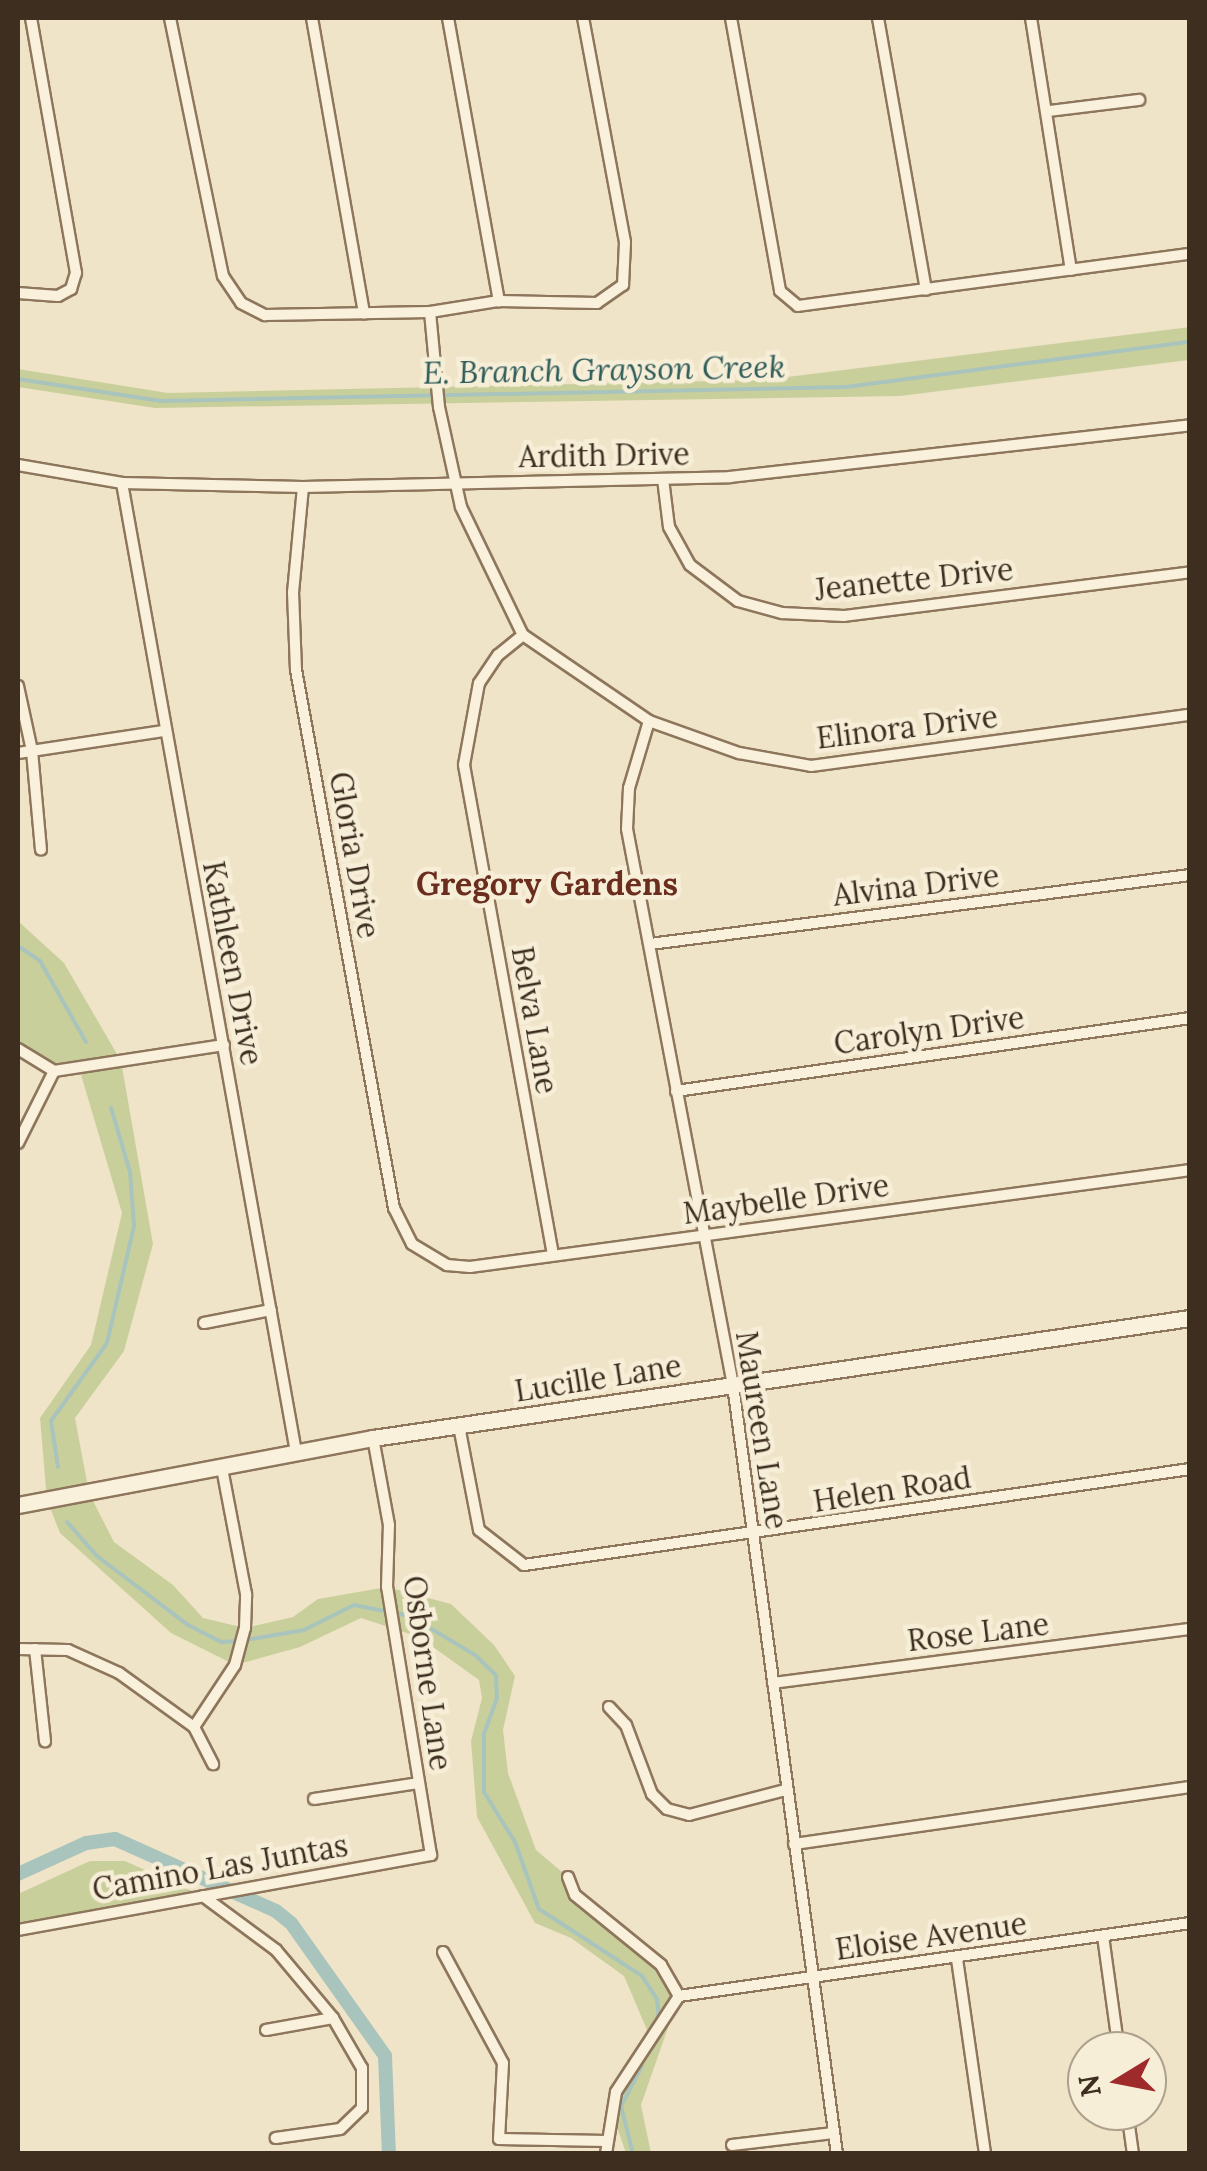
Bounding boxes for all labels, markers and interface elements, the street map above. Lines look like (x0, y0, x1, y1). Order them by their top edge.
water label: E. Branch Grayson Creek (422, 348, 786, 392)
street label: Ardith Drive (518, 436, 690, 474)
street label: Jeanette Drive (813, 551, 1015, 607)
street label: Elinora Drive (814, 698, 1000, 756)
street label: Gloria Drive (323, 769, 387, 941)
street label: Alvina Drive (831, 857, 1001, 913)
street label: Kathleen Drive (196, 858, 270, 1068)
district label: Gregory Gardens (416, 865, 678, 903)
street label: Belva Lane (504, 943, 566, 1097)
street label: Carolyn Drive (832, 999, 1026, 1061)
street label: Maybelle Drive (681, 1167, 891, 1231)
street label: Maureen Lane (729, 1328, 795, 1532)
street label: Lucille Lane (512, 1347, 684, 1409)
street label: Helen Road (811, 1459, 973, 1519)
street label: Osborne Lane (397, 1573, 459, 1773)
street label: Rose Lane (905, 1605, 1051, 1659)
street label: Camino Las Juntas (90, 1827, 350, 1907)
street label: Eloise Avenue (833, 1905, 1029, 1967)
north arrow (1067, 2031, 1167, 2131)
text: N (1070, 2072, 1109, 2100)

